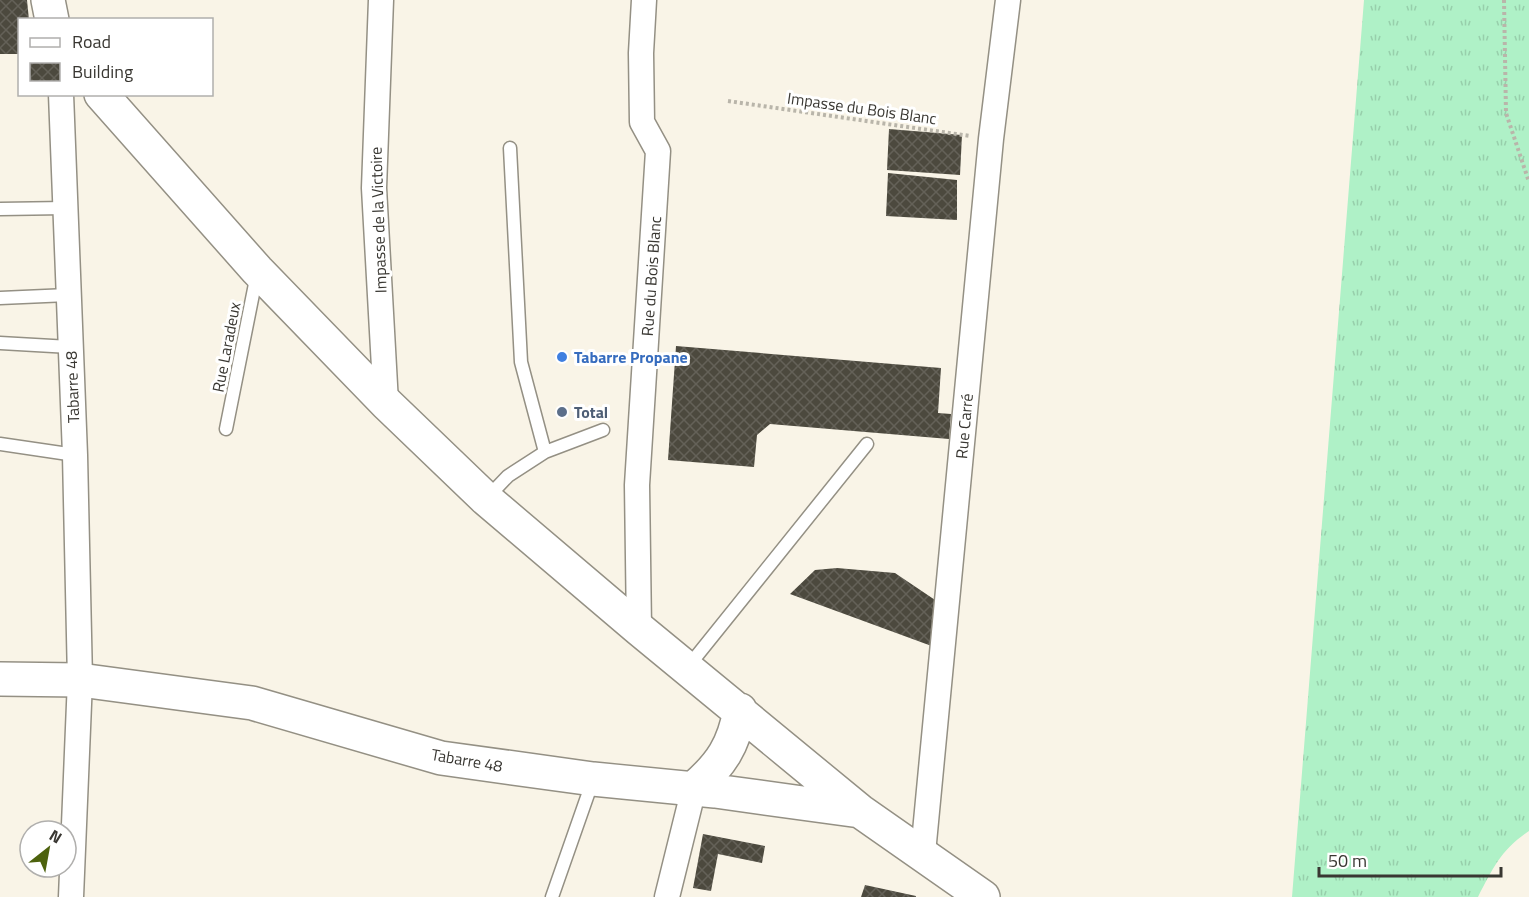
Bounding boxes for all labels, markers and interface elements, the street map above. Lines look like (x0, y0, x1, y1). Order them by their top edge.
legend (18, 18, 213, 96)
text: Road (72, 28, 111, 55)
text: Building (72, 58, 133, 85)
street label: Impasse du Bois Blanc (786, 86, 938, 130)
street label: Impasse de la Victoire (363, 146, 393, 294)
street label: Rue du Bois Blanc (635, 215, 667, 337)
street label: Rue Laradeux (205, 300, 247, 394)
place label: Tabarre Propane (574, 345, 688, 369)
marker: Tabarre Propane (555, 350, 569, 364)
street label: Tabarre 48 (59, 351, 85, 423)
street label: Rue Carré (949, 392, 979, 460)
place label: Total (574, 400, 608, 424)
marker: Total (555, 405, 569, 419)
street label: Tabarre 48 (430, 742, 505, 778)
north arrow (18, 819, 78, 879)
text: N (45, 823, 67, 849)
scale bar (1319, 840, 1500, 878)
text: 50 m (1328, 847, 1367, 874)

